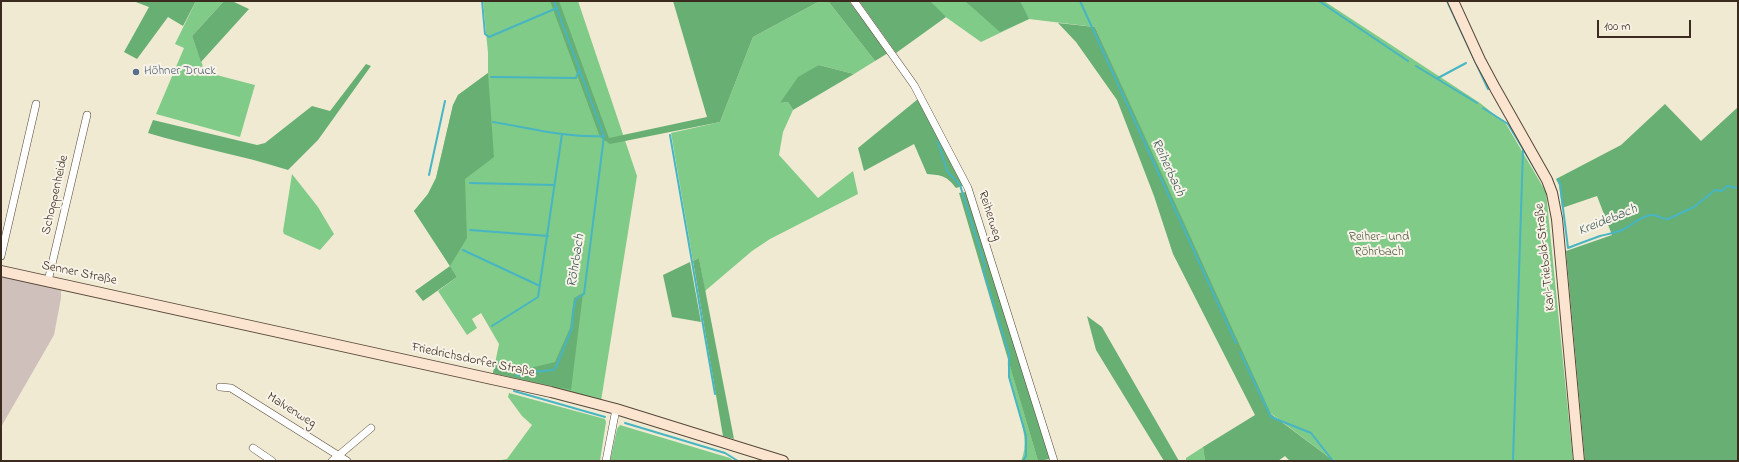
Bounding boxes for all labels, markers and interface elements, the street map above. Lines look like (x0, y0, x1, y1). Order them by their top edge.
scale bar (1599, 12, 1693, 38)
text: 100 m (1604, 18, 1631, 36)
place label: Höhner Druck (144, 64, 216, 80)
marker: Höhner Druck (131, 67, 141, 77)
water label: Reiherbach (1146, 137, 1188, 199)
street label: Schoppenheide (39, 154, 73, 236)
street label: Reiherweg (974, 189, 1004, 243)
street label: Karl-Triebold-Straße (1533, 202, 1559, 312)
water label: Kreidebach (1576, 202, 1640, 240)
park label: Reiher- und Röhrbach (1349, 230, 1409, 261)
water label: Röhrbach (565, 233, 589, 289)
street label: Senner Straße (40, 258, 118, 290)
street label: Friedrichsdorfer Straße (410, 340, 536, 382)
street label: Malvenweg (264, 390, 318, 432)

